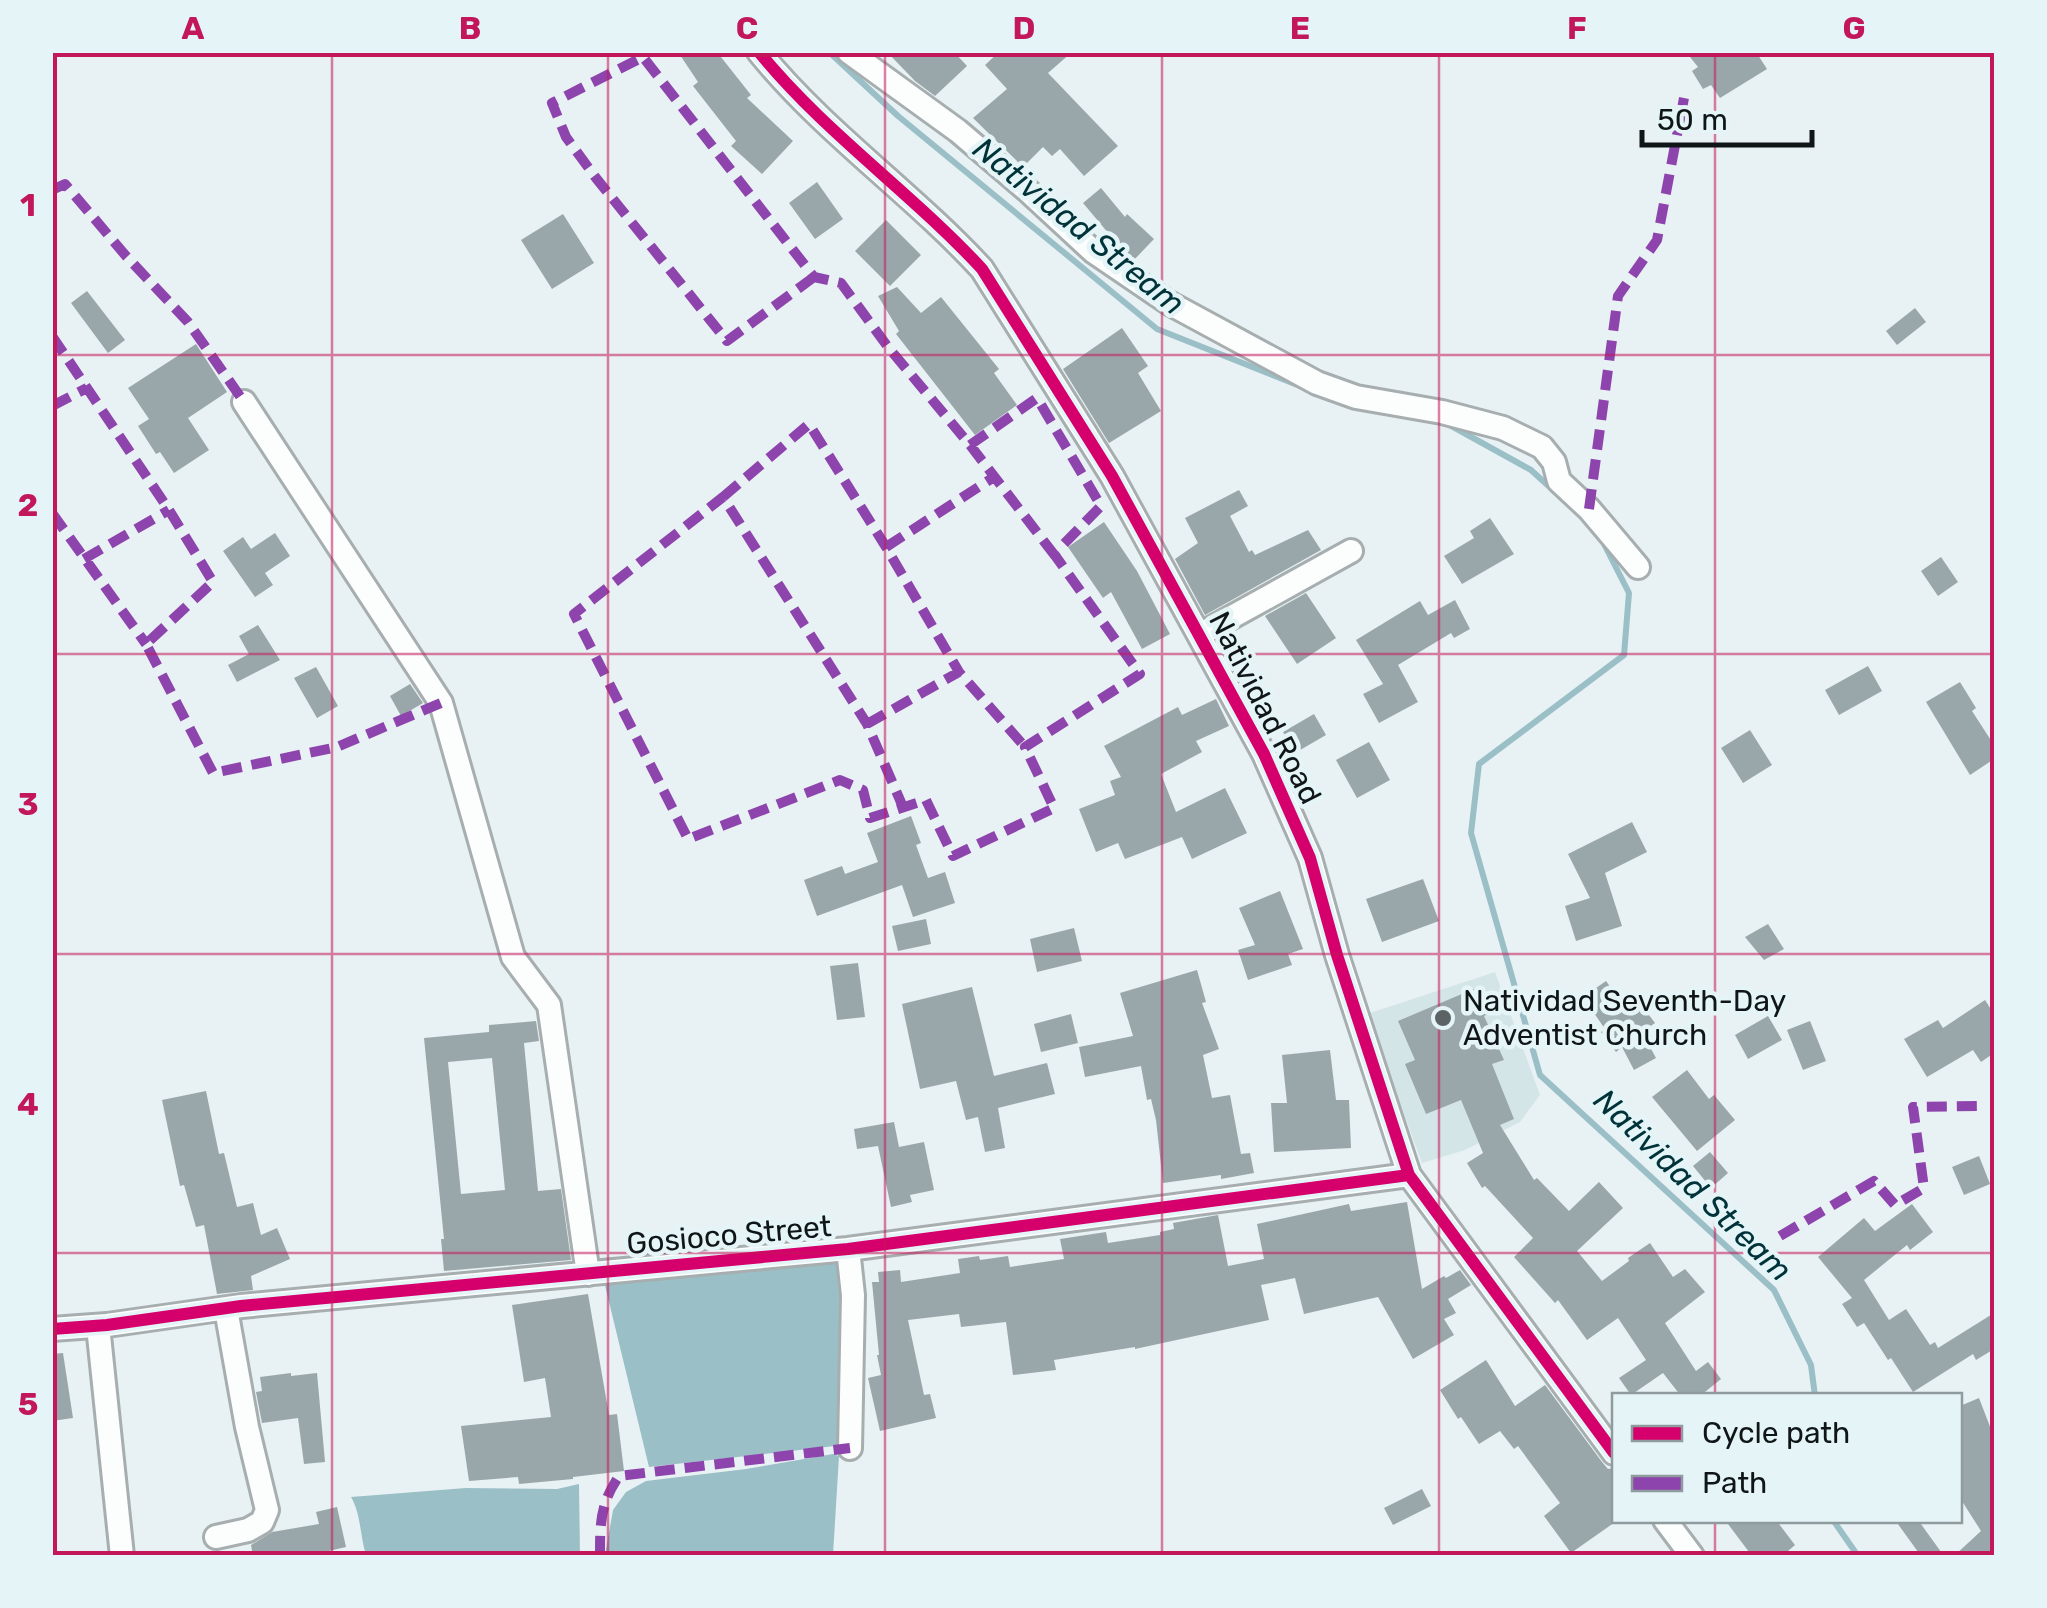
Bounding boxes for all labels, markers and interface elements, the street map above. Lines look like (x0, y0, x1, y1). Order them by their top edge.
text: A (182, 9, 205, 47)
text: B (459, 9, 481, 47)
text: C (736, 9, 758, 47)
text: D (1013, 9, 1035, 47)
text: E (1290, 9, 1310, 47)
text: F (1567, 9, 1587, 47)
text: G (1842, 9, 1866, 47)
scale bar (1642, 85, 1812, 147)
text: 50 m (1657, 102, 1728, 138)
water label: Natividad Stream (966, 129, 1192, 323)
text: 1 (20, 186, 36, 224)
text: 2 (18, 486, 38, 524)
street label: Natividad Road (1201, 606, 1329, 810)
text: 3 (17, 785, 39, 823)
place label: Natividad Seventh-Day Adventist Church (1463, 983, 1786, 1053)
marker: Natividad Seventh-Day Adventist Church (1432, 1007, 1454, 1029)
water label: Natividad Stream (1586, 1081, 1800, 1289)
text: 4 (17, 1085, 39, 1123)
street label: Gosioco Street (625, 1208, 833, 1262)
text: 5 (18, 1385, 38, 1423)
legend (1612, 1393, 1962, 1523)
text: Cycle path (1702, 1415, 1850, 1451)
text: Path (1702, 1465, 1767, 1501)

